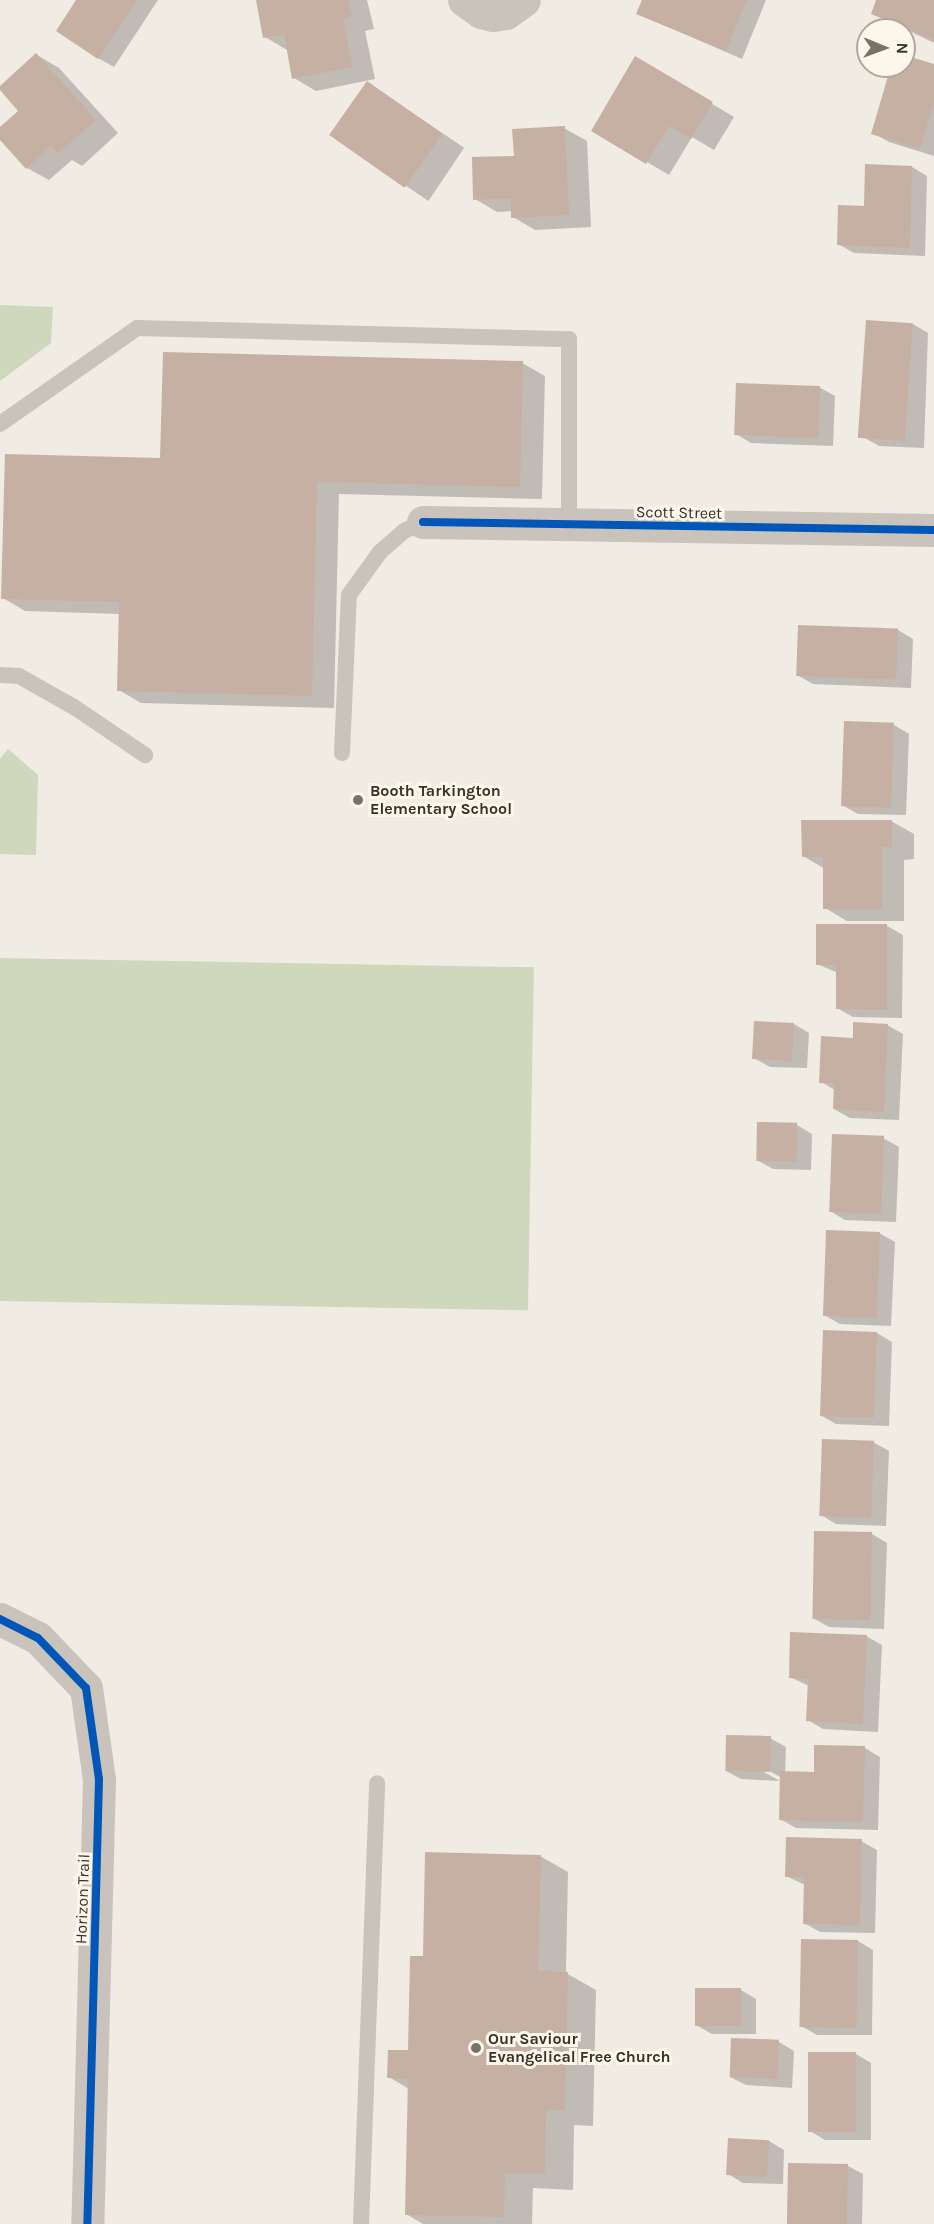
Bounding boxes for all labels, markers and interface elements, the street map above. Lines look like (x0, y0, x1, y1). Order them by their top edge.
north arrow (856, 18, 916, 78)
text: N (893, 42, 912, 54)
street label: Scott Street (636, 503, 722, 523)
place label: Booth Tarkington Elementary School (370, 781, 512, 819)
marker: Booth Tarkington Elementary School (351, 793, 365, 807)
street label: Horizon Trail (72, 1853, 94, 1945)
place label: Our Saviour Evangelical Free Church (488, 2029, 671, 2067)
marker: Our Saviour Evangelical Free Church (469, 2041, 483, 2055)

